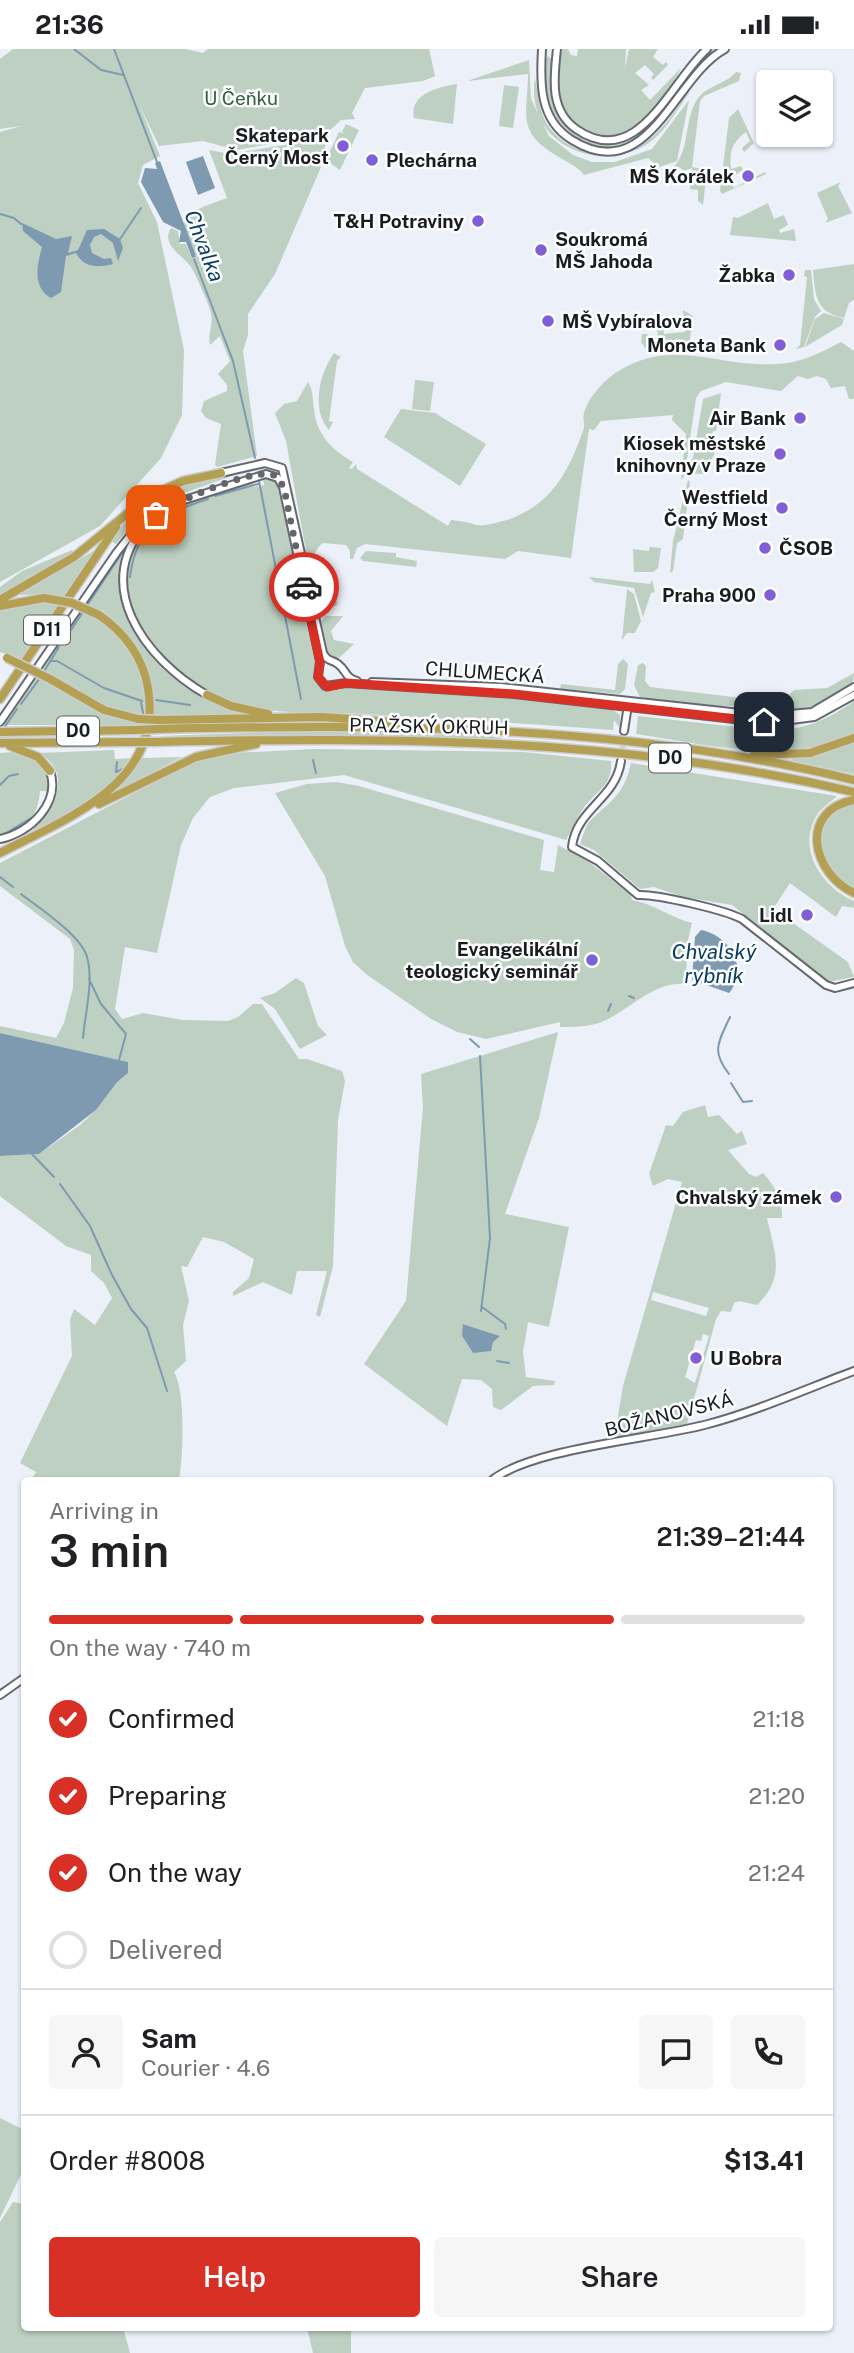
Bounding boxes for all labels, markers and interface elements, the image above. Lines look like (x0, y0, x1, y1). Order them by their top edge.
text: 21:36 (35, 9, 104, 40)
map controls (756, 70, 833, 147)
button: layers (756, 70, 833, 147)
park label: U Čeňku (204, 87, 278, 109)
place label: Skatepark Černý Most (225, 124, 329, 168)
marker: Skatepark Černý Most (335, 138, 351, 154)
place label: Plechárna (386, 149, 477, 171)
marker: Plechárna (364, 152, 380, 168)
place label: MŠ Korálek (629, 165, 734, 187)
marker: MŠ Korálek (740, 168, 756, 184)
water label: Chvalka (179, 206, 230, 285)
place label: T&H Potraviny (333, 210, 464, 232)
marker: T&H Potraviny (470, 213, 486, 229)
place label: Soukromá MŠ Jahoda (555, 228, 653, 272)
marker: Soukromá MŠ Jahoda (533, 242, 549, 258)
place label: Žabka (718, 264, 775, 286)
marker: Žabka (781, 267, 797, 283)
place label: MŠ Vybíralova (562, 310, 692, 332)
marker: MŠ Vybíralova (540, 313, 556, 329)
place label: Moneta Bank (647, 334, 766, 356)
marker: Moneta Bank (772, 337, 788, 353)
place label: Air Bank (709, 407, 786, 429)
marker: Air Bank (792, 410, 808, 426)
place label: Kiosek městské knihovny v Praze (616, 432, 766, 476)
marker: Kiosek městské knihovny v Praze (772, 446, 788, 462)
pin (126, 485, 186, 545)
place label: Westfield Černý Most (664, 486, 768, 530)
icon: bag (137, 496, 175, 534)
marker: Westfield Černý Most (774, 500, 790, 516)
place label: ČSOB (779, 537, 833, 559)
marker: ČSOB (757, 540, 773, 556)
courier (269, 552, 339, 622)
icon: car (285, 568, 323, 606)
place label: Praha 900 (662, 584, 756, 606)
marker: Praha 900 (762, 587, 778, 603)
road number: D11 (24, 615, 70, 645)
street label: CHLUMECKÁ (424, 657, 546, 687)
pin (734, 692, 794, 752)
icon: home (745, 703, 783, 741)
street label: PRAŽSKÝ OKRUH (349, 714, 509, 738)
road number: D0 (57, 717, 99, 745)
road number: D0 (649, 743, 691, 773)
place label: Lidl (759, 904, 793, 926)
marker: Lidl (799, 907, 815, 923)
place label: Evangelikální teologický seminář (406, 938, 579, 982)
water label: Chvalský rybník (671, 939, 757, 988)
marker: Evangelikální teologický seminář (584, 952, 600, 968)
place label: Chvalský zámek (676, 1186, 822, 1208)
marker: Chvalský zámek (828, 1189, 844, 1205)
place label: U Bobra (710, 1347, 782, 1369)
marker: U Bobra (688, 1350, 704, 1366)
street label: BOŽANOVSKÁ (602, 1387, 736, 1441)
text: Arriving in (49, 1497, 159, 1524)
text: 21:39–21:44 (656, 1521, 805, 1552)
text: 3 min (49, 1523, 169, 1577)
text: On the way · 740 m (49, 1634, 251, 1661)
icon: check (49, 1700, 87, 1738)
text: Confirmed (108, 1703, 235, 1734)
text: 21:18 (752, 1705, 805, 1732)
icon: check (49, 1777, 87, 1815)
text: Preparing (108, 1780, 227, 1811)
text: 21:20 (749, 1782, 805, 1809)
icon: check (49, 1854, 87, 1892)
text: On the way (108, 1857, 242, 1888)
text: 21:24 (748, 1859, 805, 1886)
text: Delivered (108, 1934, 223, 1965)
button: person (49, 2015, 123, 2089)
button: chat (639, 2015, 713, 2089)
button: phone (731, 2015, 805, 2089)
text: Sam (141, 2023, 197, 2054)
text: Courier · 4.6 (141, 2054, 270, 2081)
text: Order #8008 (49, 2145, 205, 2176)
text: $13.41 (724, 2145, 805, 2176)
button: Help (49, 2237, 420, 2317)
button: Share (434, 2237, 805, 2317)

